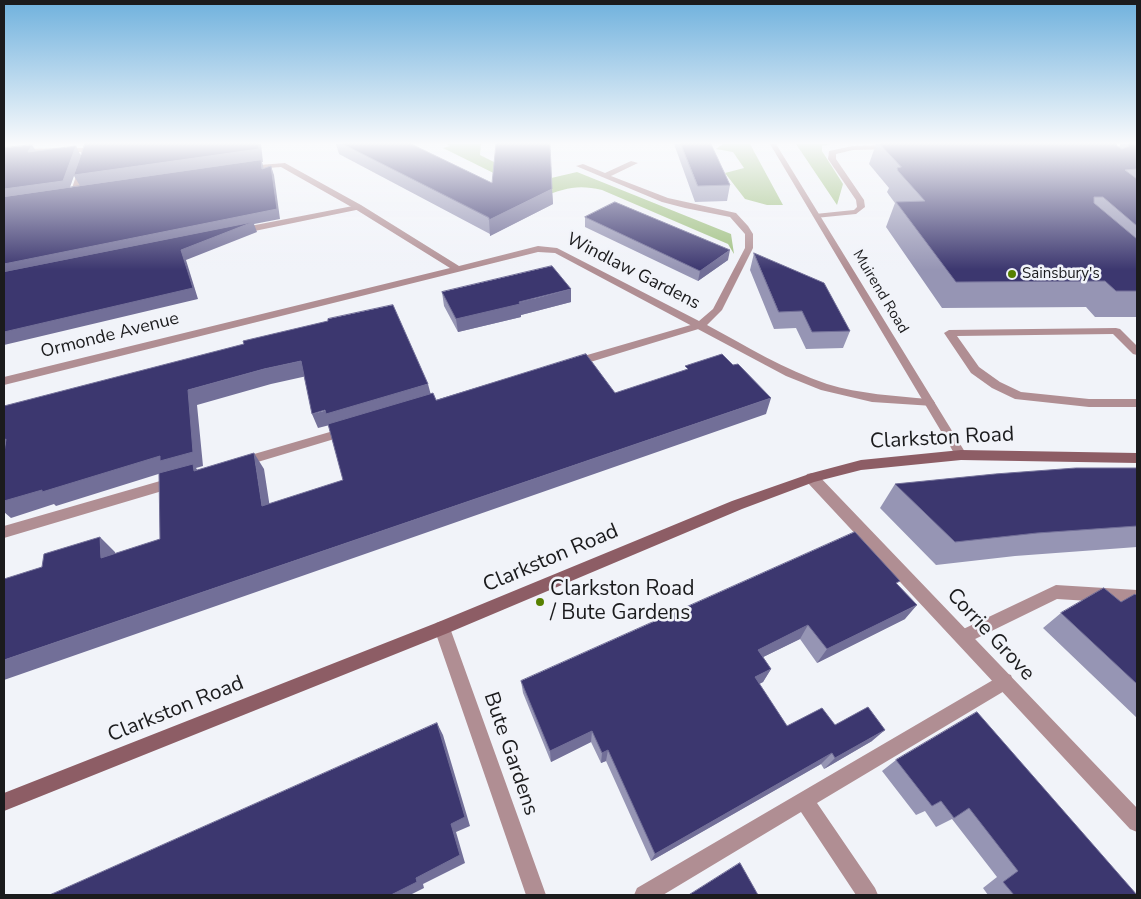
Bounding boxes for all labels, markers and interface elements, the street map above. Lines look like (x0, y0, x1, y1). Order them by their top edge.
street label: Windlaw Gardens (563, 229, 703, 315)
street label: Muirend Road (848, 247, 912, 337)
place label: Sainsbury's (1022, 265, 1100, 283)
marker: Sainsbury's (1006, 268, 1018, 280)
street label: Ormonde Avenue (39, 308, 181, 364)
street label: Clarkston Road (869, 423, 1015, 455)
street label: Clarkston Road (480, 519, 622, 599)
place label: Clarkston Road / Bute Gardens (550, 577, 694, 627)
street label: Corrie Grove (941, 583, 1039, 687)
marker: Clarkston Road / Bute Gardens (534, 596, 546, 608)
street label: Clarkston Road (104, 671, 248, 749)
street label: Bute Gardens (477, 689, 543, 819)

